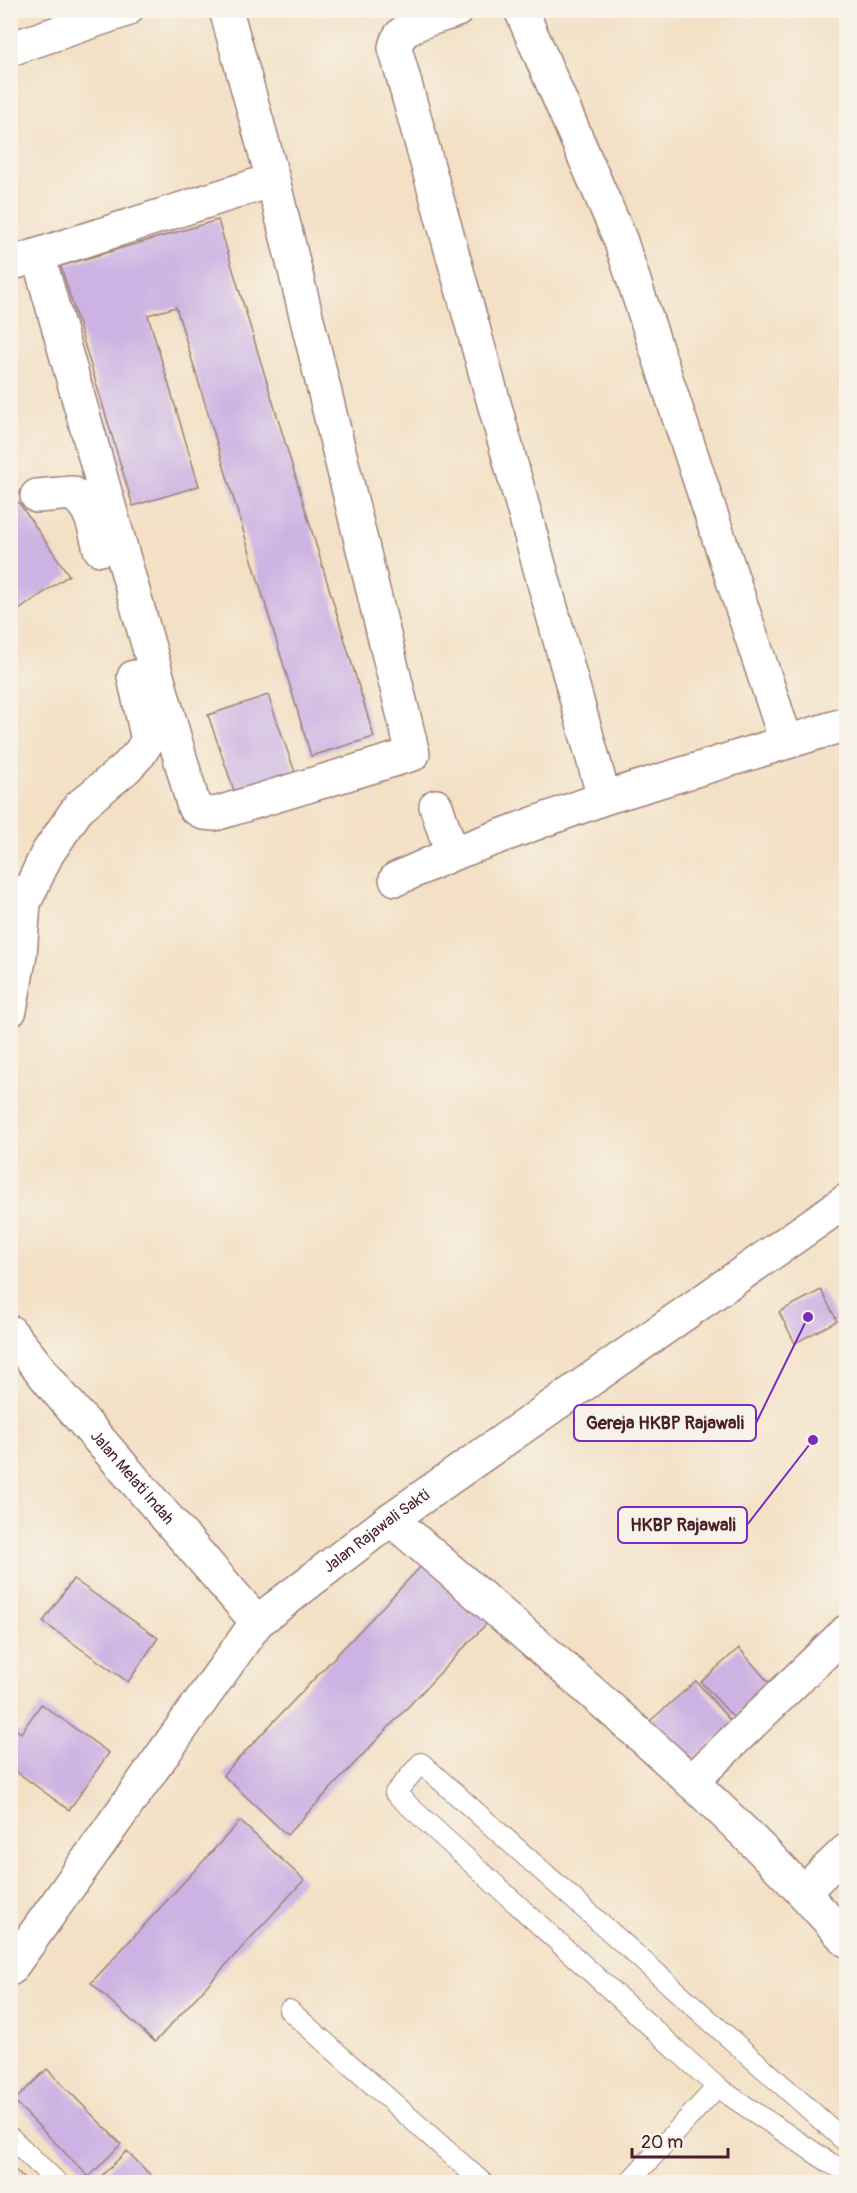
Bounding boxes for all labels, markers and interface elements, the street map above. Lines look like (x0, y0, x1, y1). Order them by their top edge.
callout: Gereja HKBP Rajawali (574, 1405, 756, 1441)
text: Gereja HKBP Rajawali (586, 1412, 744, 1435)
street label: Jalan Melati Indah (86, 1426, 178, 1529)
street label: Jalan Rajawali Sakti (319, 1485, 434, 1577)
callout: HKBP Rajawali (618, 1507, 747, 1543)
text: HKBP Rajawali (630, 1514, 736, 1537)
scale bar (632, 2121, 728, 2159)
text: 20 m (641, 2131, 683, 2154)

